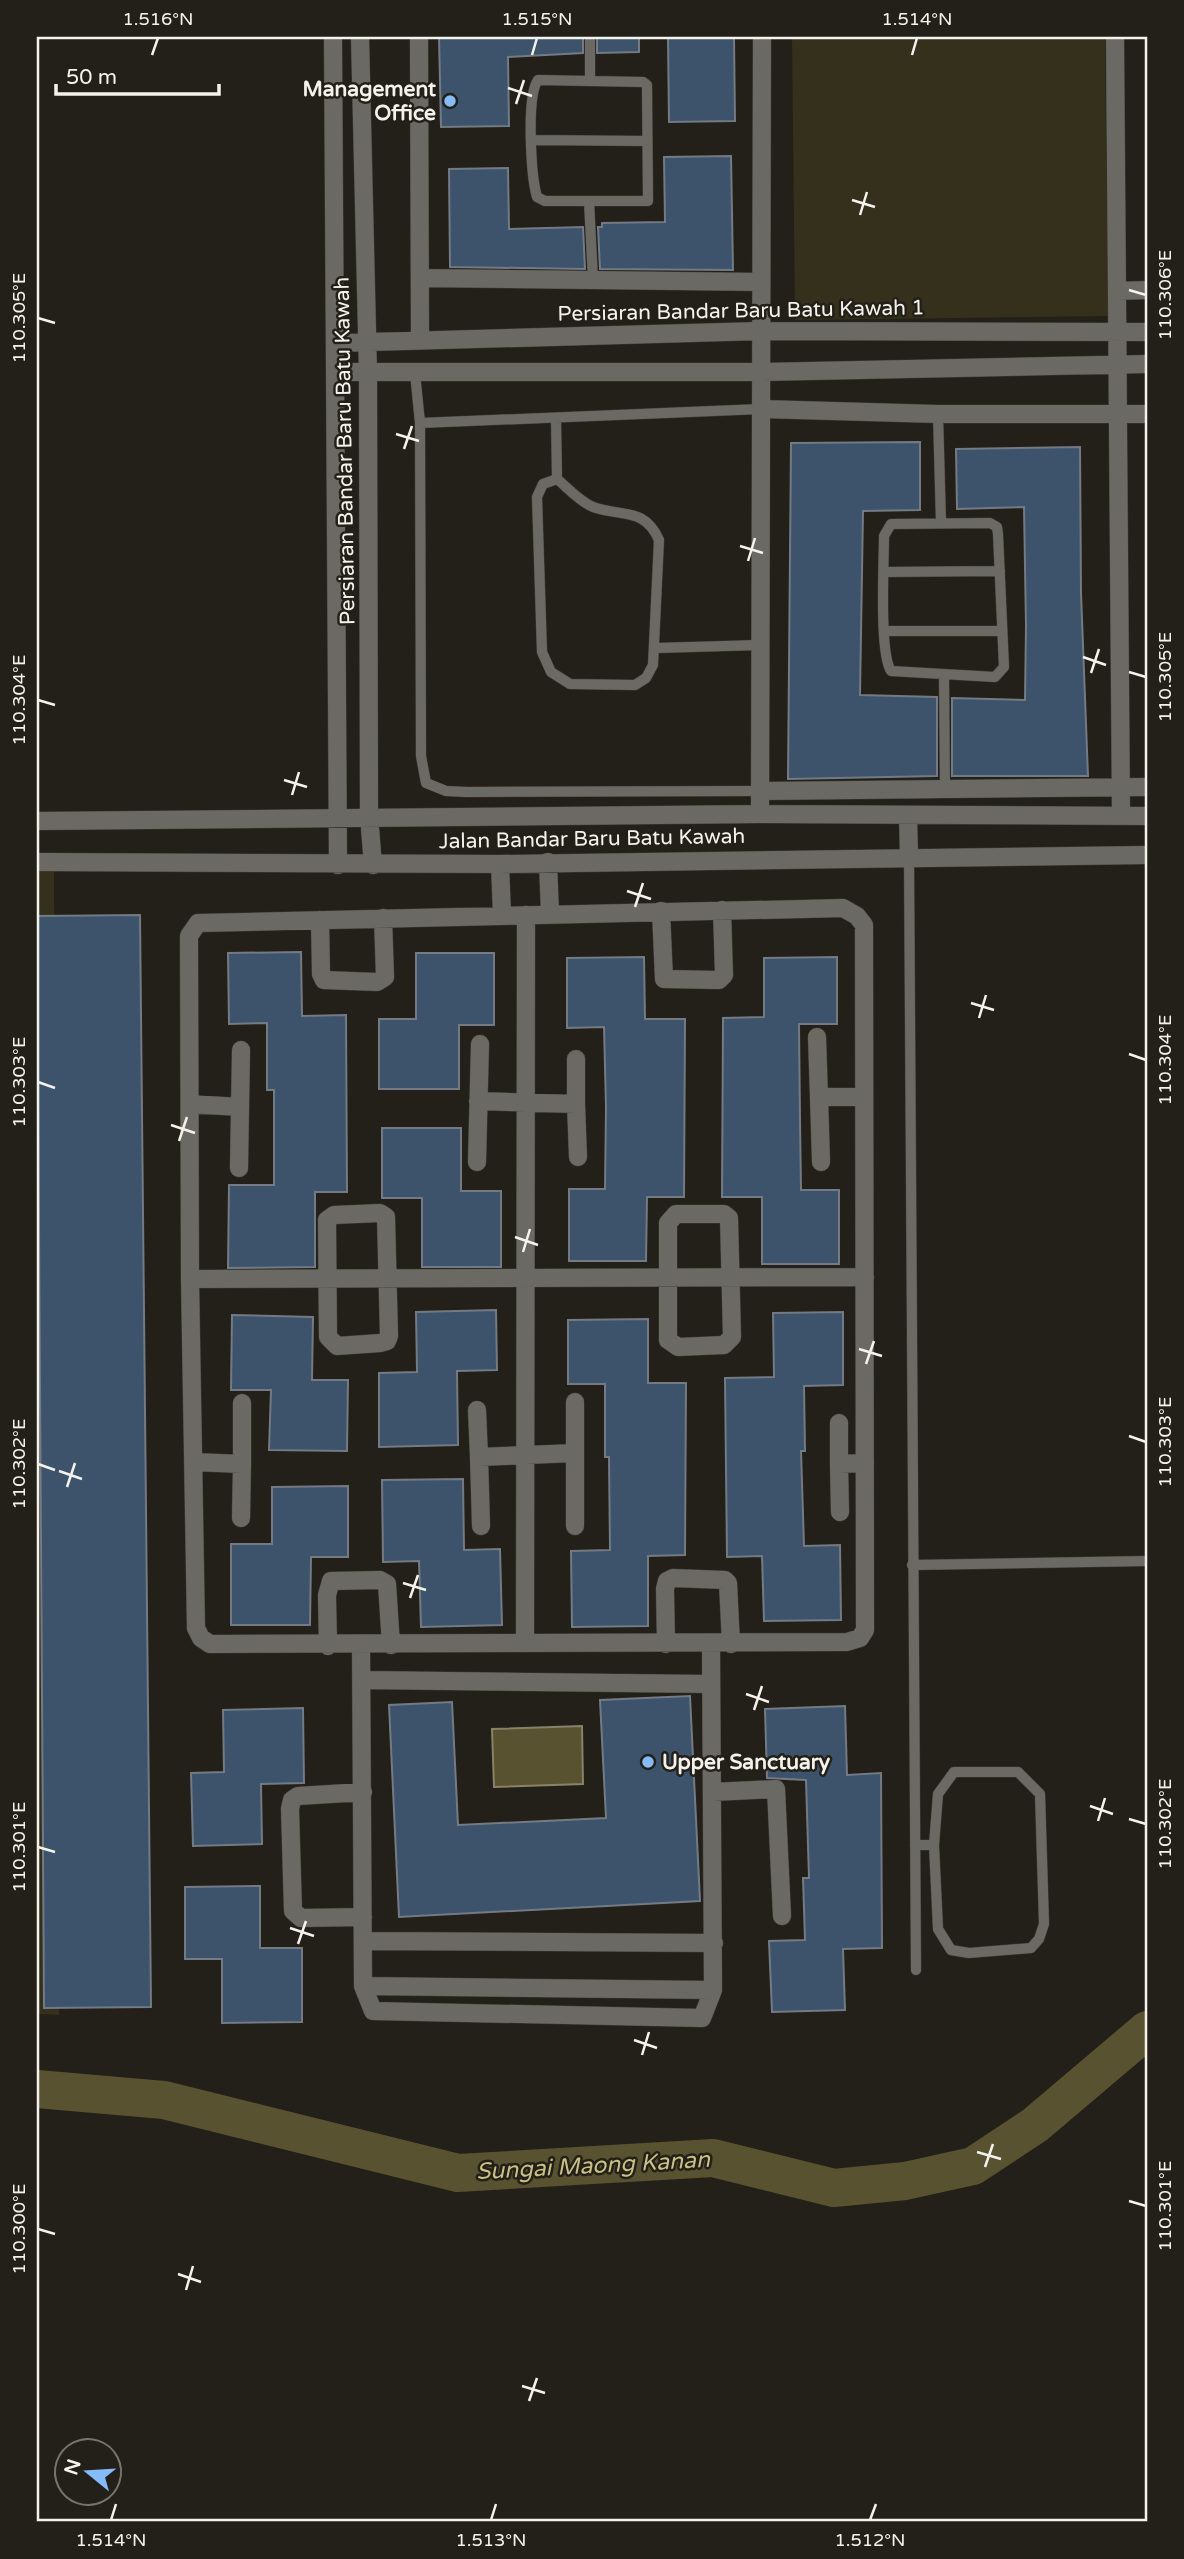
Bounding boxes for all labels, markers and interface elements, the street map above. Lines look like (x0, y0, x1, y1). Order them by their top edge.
text: 1.516°N (123, 8, 193, 30)
text: 1.515°N (502, 8, 572, 30)
text: 1.514°N (881, 8, 953, 30)
scale bar (56, 52, 219, 96)
text: 50 m (66, 65, 117, 90)
place label: Management Office (302, 77, 436, 126)
marker: Management Office (442, 93, 458, 109)
text: 110.306°E (1154, 250, 1176, 340)
text: 110.305°E (8, 273, 30, 363)
street label: Persiaran Bandar Baru Batu Kawah (329, 277, 361, 625)
street label: Persiaran Bandar Baru Batu Kawah 1 (557, 295, 925, 327)
text: 110.305°E (1154, 632, 1176, 722)
text: 110.304°E (8, 655, 30, 745)
street label: Jalan Bandar Baru Batu Kawah (439, 824, 745, 854)
text: 110.304°E (1154, 1015, 1176, 1105)
text: 110.303°E (8, 1037, 30, 1127)
text: 110.303°E (1154, 1397, 1176, 1487)
text: 110.302°E (8, 1419, 30, 1509)
place label: Upper Sanctuary (662, 1750, 831, 1775)
marker: Upper Sanctuary (640, 1754, 656, 1770)
text: 110.302°E (1154, 1779, 1176, 1869)
text: 110.301°E (8, 1802, 30, 1892)
water label: Sungai Maong Kanan (475, 2146, 712, 2186)
text: 110.301°E (1154, 2161, 1176, 2251)
text: 110.300°E (8, 2184, 30, 2274)
north arrow (52, 2436, 122, 2506)
text: N (60, 2456, 86, 2478)
text: 1.514°N (75, 2529, 147, 2551)
text: 1.513°N (455, 2529, 527, 2551)
text: 1.512°N (834, 2529, 906, 2551)

